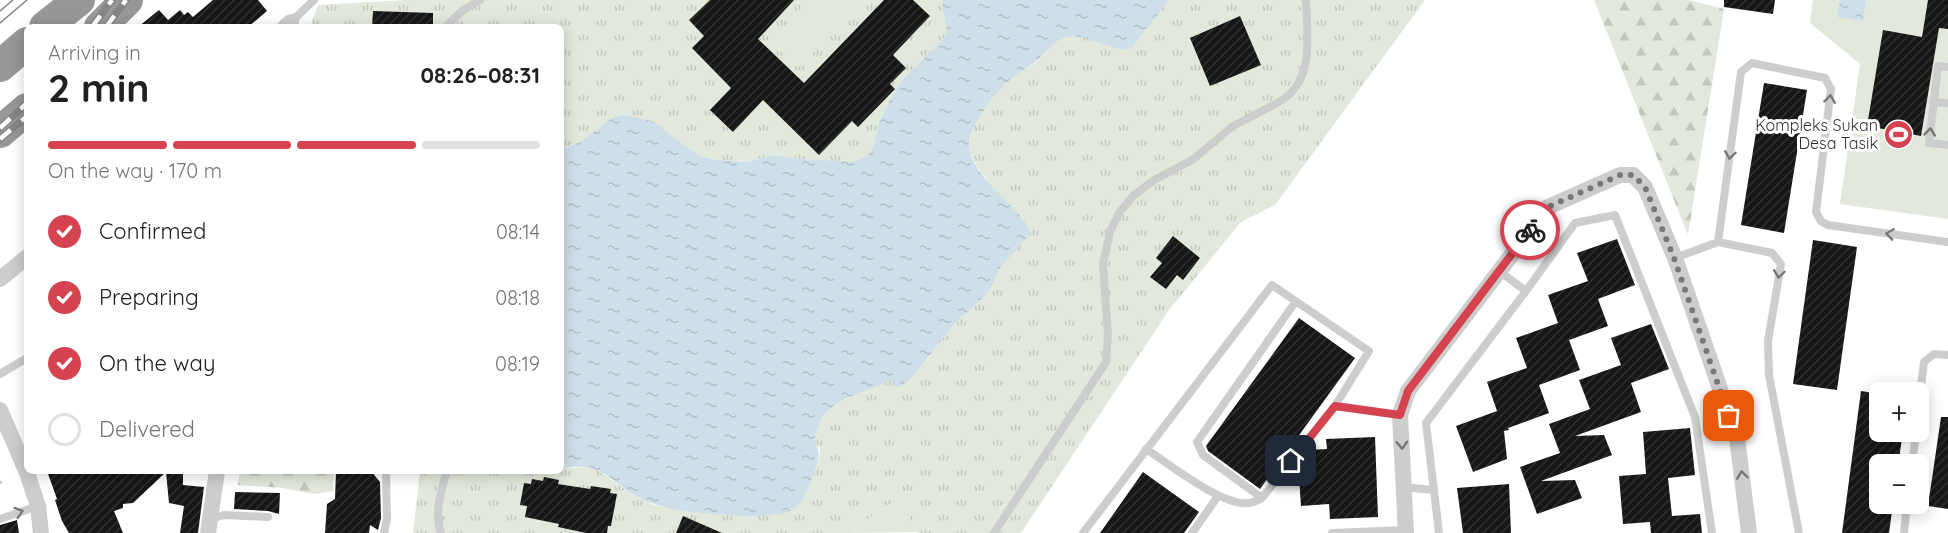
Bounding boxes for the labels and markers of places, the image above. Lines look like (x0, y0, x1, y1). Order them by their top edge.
place label: Kompleks Sukan Desa Tasik (1755, 115, 1878, 153)
sports icon: Kompleks Sukan Desa Tasik (1883, 118, 1915, 150)
pin (1703, 390, 1754, 441)
pin (1265, 435, 1316, 486)

